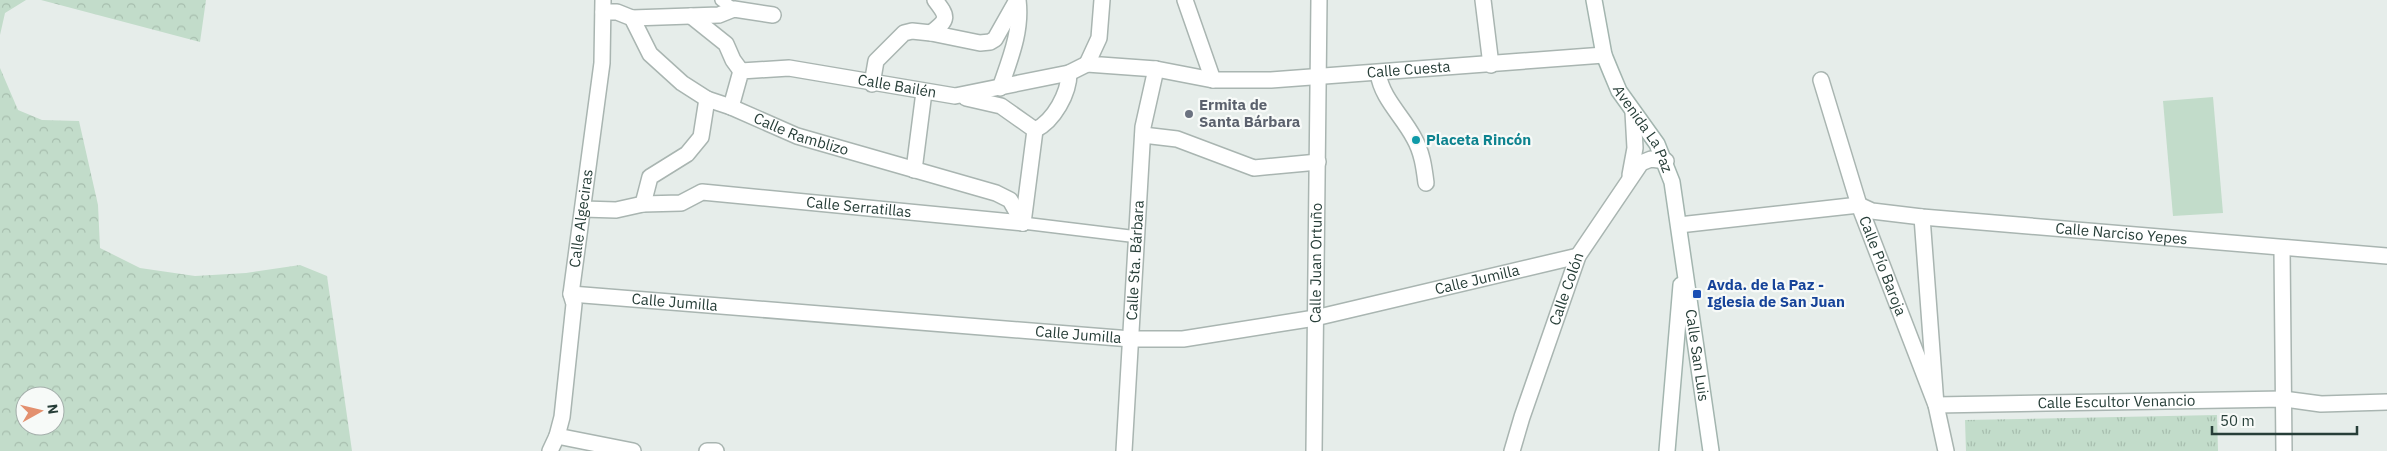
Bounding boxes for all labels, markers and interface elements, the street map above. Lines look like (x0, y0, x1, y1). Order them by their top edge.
street label: Calle Cuesta (1366, 57, 1451, 82)
street label: Calle Bailén (856, 70, 938, 102)
street label: Avenida La Paz (1609, 82, 1677, 175)
place label: Ermita de Santa Bárbara (1199, 95, 1301, 131)
street label: Calle Ramblizo (751, 108, 851, 159)
marker: Ermita de Santa Bárbara (1183, 108, 1195, 120)
place label: Placeta Rincón (1426, 130, 1531, 149)
marker: Placeta Rincón (1410, 134, 1422, 146)
street label: Calle Algeciras (565, 168, 597, 269)
street label: Calle Serratillas (805, 192, 912, 221)
street label: Calle Sta. Bárbara (1122, 200, 1148, 321)
street label: Calle Juan Ortuño (1305, 203, 1326, 323)
street label: Calle Pío Baroja (1855, 213, 1911, 318)
street label: Calle Narciso Yepes (2055, 218, 2188, 248)
street label: Calle Colón (1545, 250, 1588, 328)
street label: Calle Jumilla (1433, 260, 1521, 298)
place label: Avda. de la Paz - Iglesia de San Juan (1707, 275, 1845, 311)
marker: Avda. de la Paz - Iglesia de San Juan (1691, 288, 1703, 300)
street label: Calle Jumilla (631, 289, 719, 315)
street label: Calle San Luis (1682, 308, 1714, 403)
street label: Calle Jumilla (1035, 321, 1122, 347)
north arrow (15, 386, 65, 436)
street label: Calle Escultor Venancio (2037, 391, 2196, 412)
text: N (43, 403, 62, 415)
scale bar (2212, 404, 2357, 436)
text: 50 m (2220, 411, 2255, 430)

